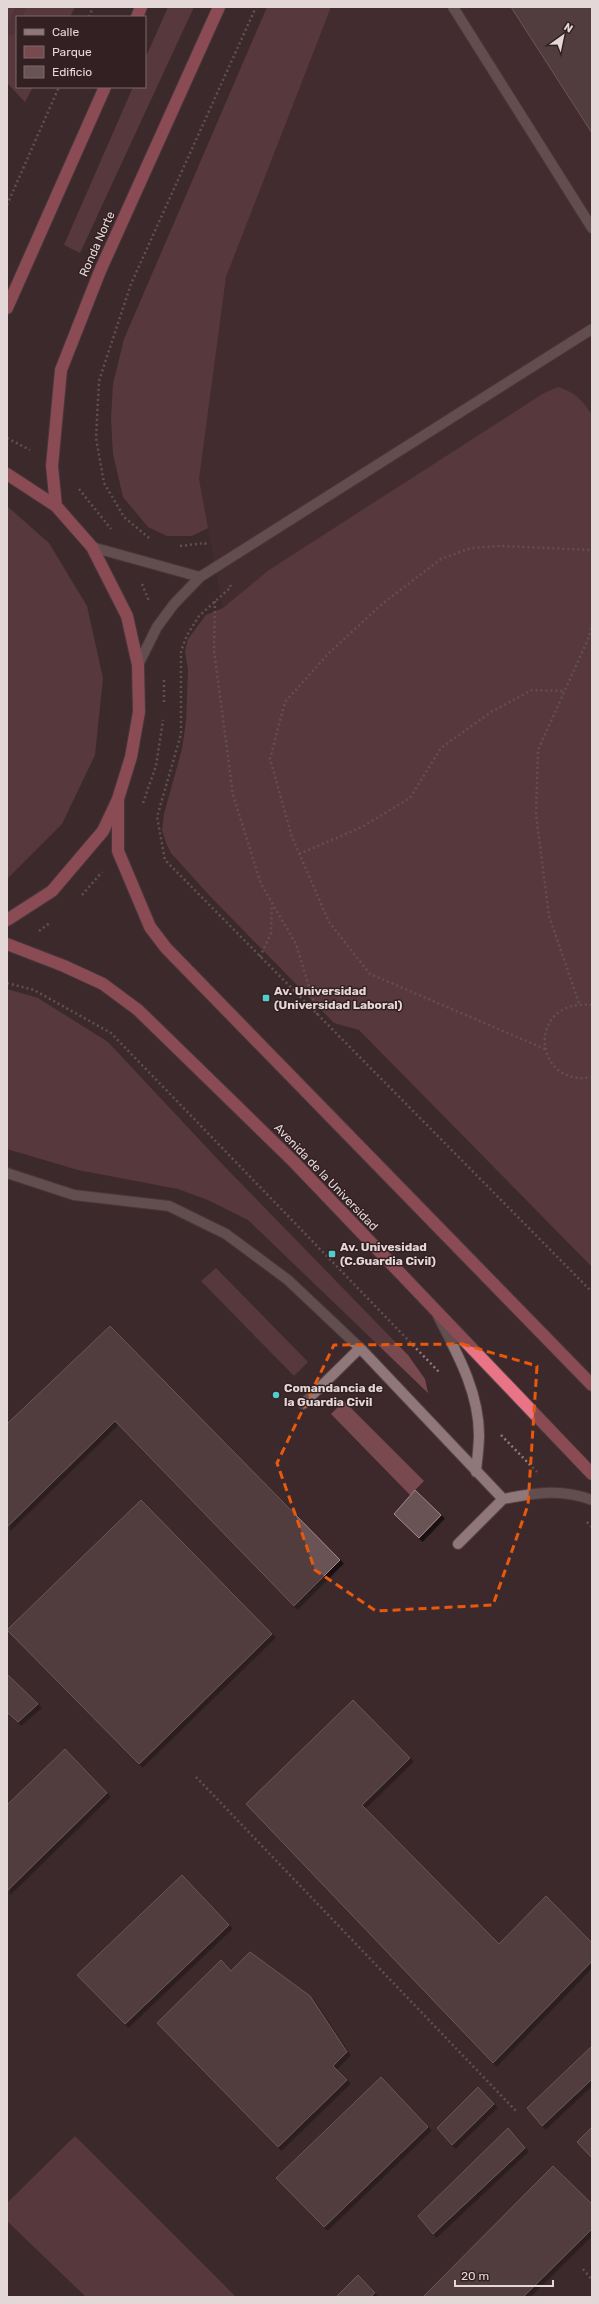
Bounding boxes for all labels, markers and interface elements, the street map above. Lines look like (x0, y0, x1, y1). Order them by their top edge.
legend (16, 16, 146, 88)
north arrow (543, 16, 583, 56)
text: N (561, 20, 575, 36)
text: Calle (52, 25, 79, 39)
text: Parque (52, 45, 92, 59)
text: Edificio (52, 65, 92, 79)
street label: Ronda Norte (76, 209, 118, 279)
place label: Av. Universidad (Universidad Laboral) (274, 984, 403, 1012)
marker: Av. Universidad (Universidad Laboral) (261, 993, 271, 1003)
street label: Avenida de la Universidad (271, 1121, 381, 1233)
place label: Av. Univesidad (C.Guardia Civil) (340, 1240, 436, 1268)
marker: Av. Univesidad (C.Guardia Civil) (327, 1249, 337, 1259)
place label: Comandancia de la Guardia Civil (284, 1381, 383, 1409)
marker: Comandancia de la Guardia Civil (271, 1390, 281, 1400)
scale bar (455, 2262, 553, 2288)
text: 20 m (461, 2269, 489, 2283)

